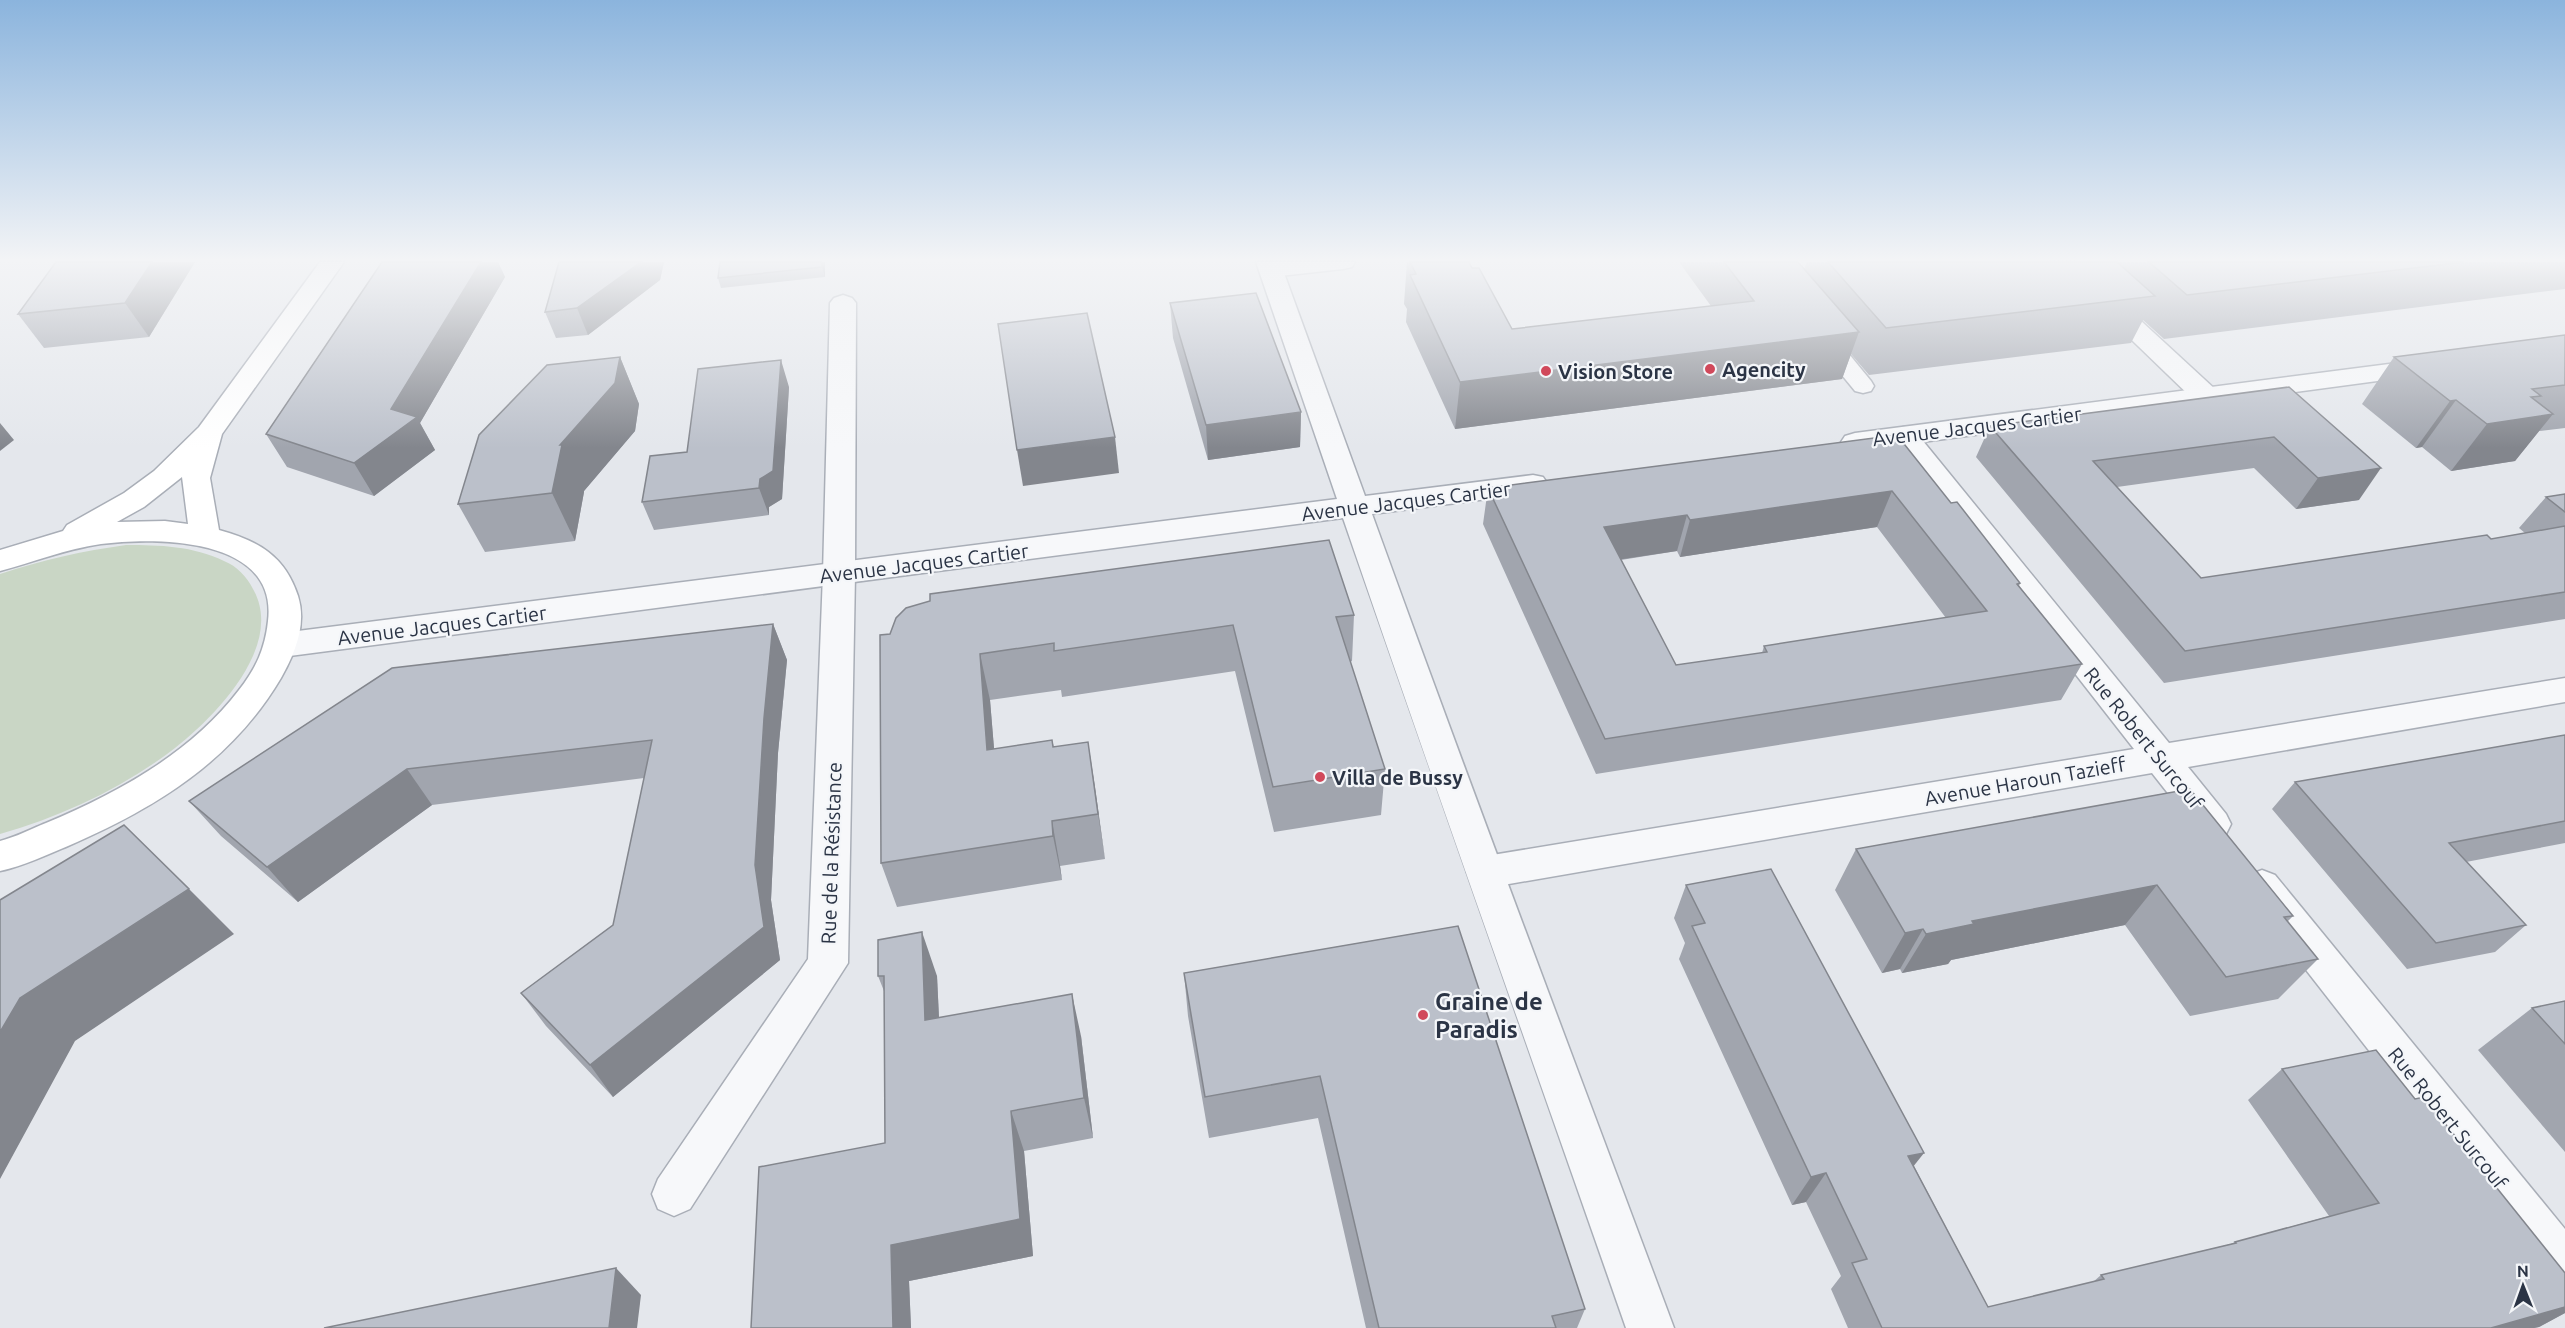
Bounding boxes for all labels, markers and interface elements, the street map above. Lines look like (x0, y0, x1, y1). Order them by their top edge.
place label: Agencity (1722, 358, 1806, 381)
place label: Vision Store (1558, 360, 1673, 383)
marker: Agencity (1703, 362, 1717, 376)
marker: Vision Store (1539, 364, 1553, 378)
street label: Avenue Jacques Cartier (1871, 402, 2083, 450)
street label: Avenue Jacques Cartier (1300, 477, 1512, 525)
street label: Avenue Jacques Cartier (818, 539, 1030, 587)
street label: Avenue Jacques Cartier (336, 601, 548, 649)
street label: Rue Robert Surcouf (2080, 662, 2208, 814)
street label: Avenue Haroun Tazieff (1923, 752, 2128, 810)
street label: Rue de la Résistance (816, 761, 846, 945)
place label: Villa de Bussy (1332, 766, 1463, 789)
marker: Villa de Bussy (1313, 770, 1327, 784)
place label: Graine de Paradis (1435, 988, 1543, 1043)
marker: Graine de Paradis (1416, 1008, 1430, 1022)
street label: Rue Robert Surcouf (2384, 1042, 2512, 1194)
north arrow (2493, 1256, 2553, 1316)
text: N (2517, 1262, 2529, 1280)

